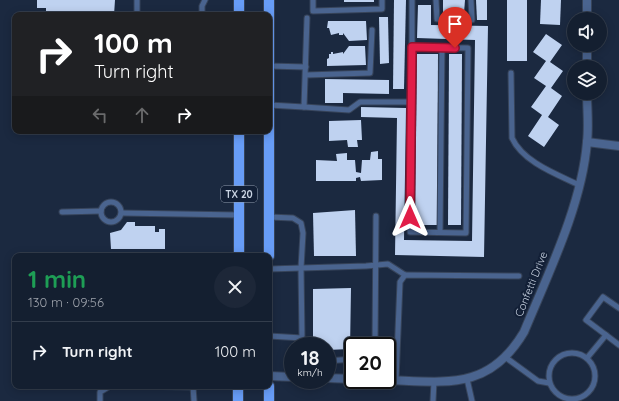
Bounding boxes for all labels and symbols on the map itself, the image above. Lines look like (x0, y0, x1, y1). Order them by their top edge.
pin (438, 7.0, 472, 48)
road number: TX 20 (221, 186, 257, 202)
position arrow (389, 196, 431, 238)
street label: Confetti Drive (512, 249, 550, 319)
speed limit sign: 20 (344, 337, 396, 389)

